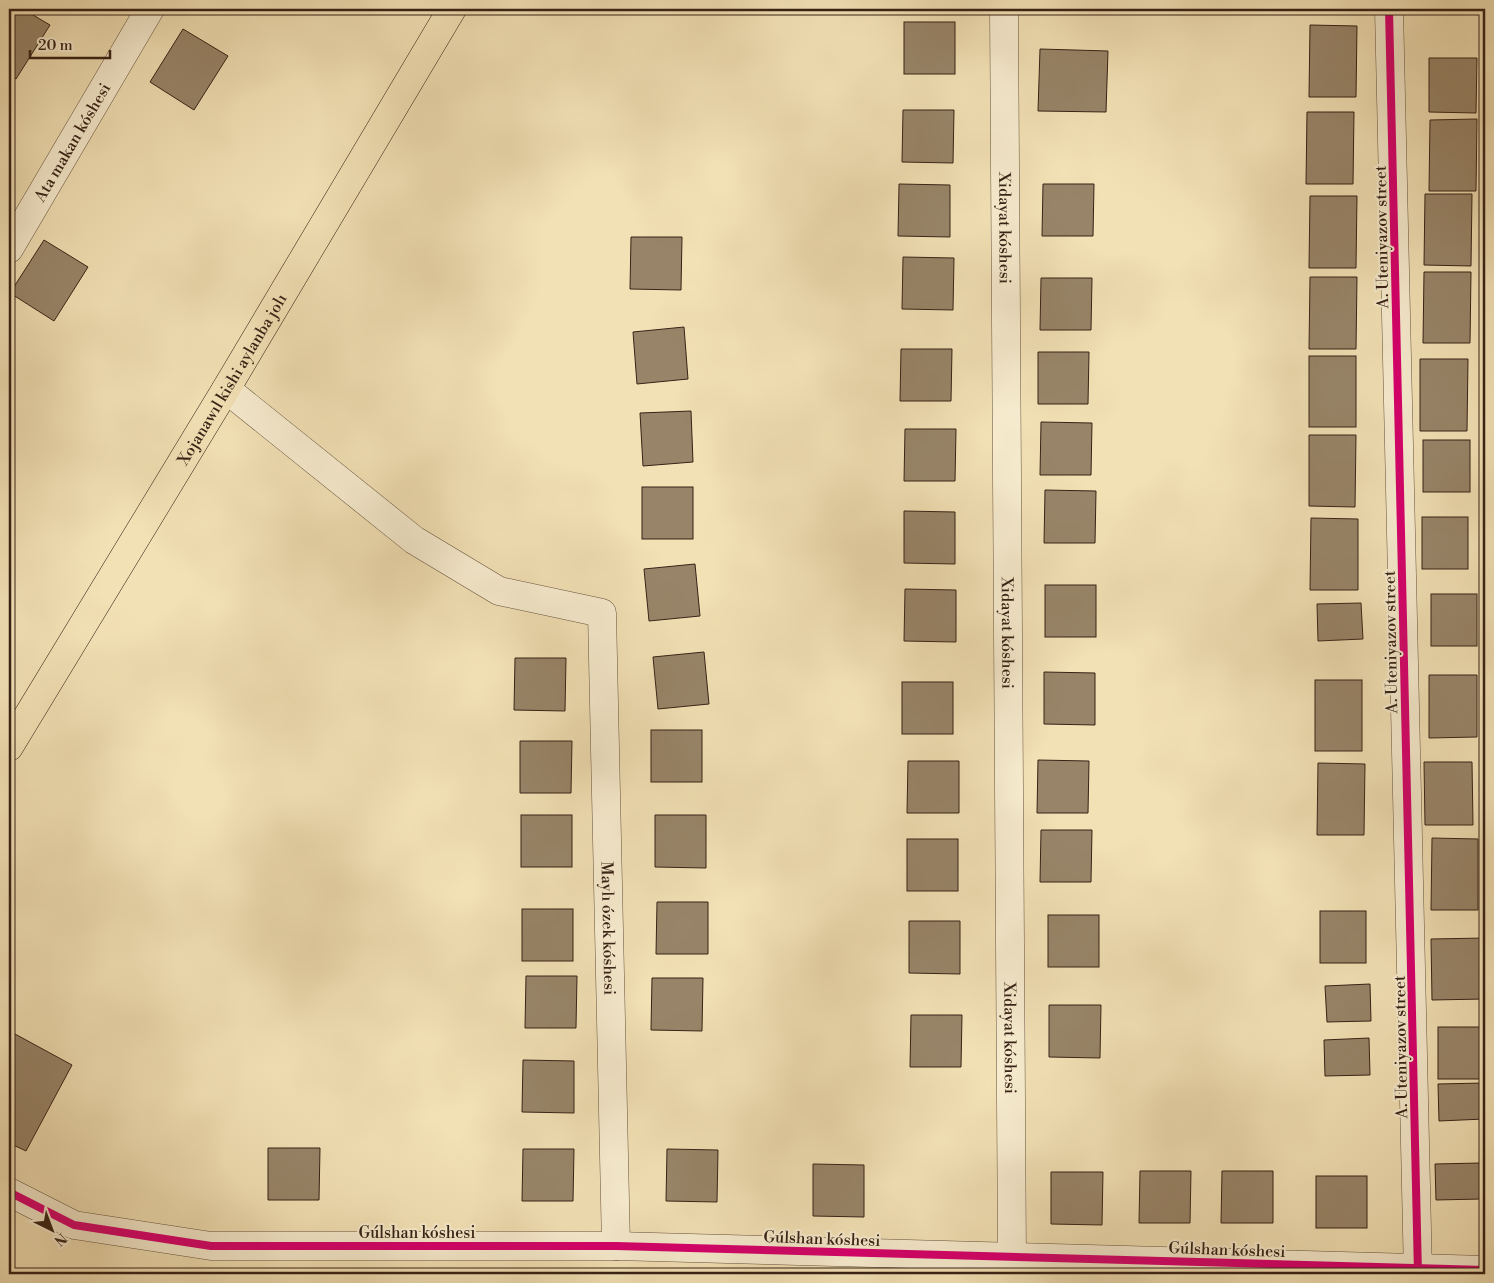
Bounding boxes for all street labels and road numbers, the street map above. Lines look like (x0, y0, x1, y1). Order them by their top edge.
street label: Ata makan kóshesi (30, 80, 115, 206)
street label: A. Uteniyazov street (1371, 165, 1393, 310)
street label: Xidayat kóshesi (994, 171, 1015, 284)
street label: Xojanawıl kishi aylanba jolı (173, 290, 292, 470)
street label: A. Uteniyazov street (1380, 570, 1402, 715)
street label: Xidayat kóshesi (997, 576, 1017, 689)
street label: Maylı ózek kóshesi (596, 861, 619, 995)
street label: A. Uteniyazov street (1390, 975, 1412, 1120)
street label: Xidayat kóshesi (999, 981, 1020, 1094)
street label: Gúlshan kóshesi (358, 1223, 476, 1243)
street label: Gúlshan kóshesi (763, 1227, 881, 1251)
street label: Gúlshan kóshesi (1168, 1238, 1286, 1262)

